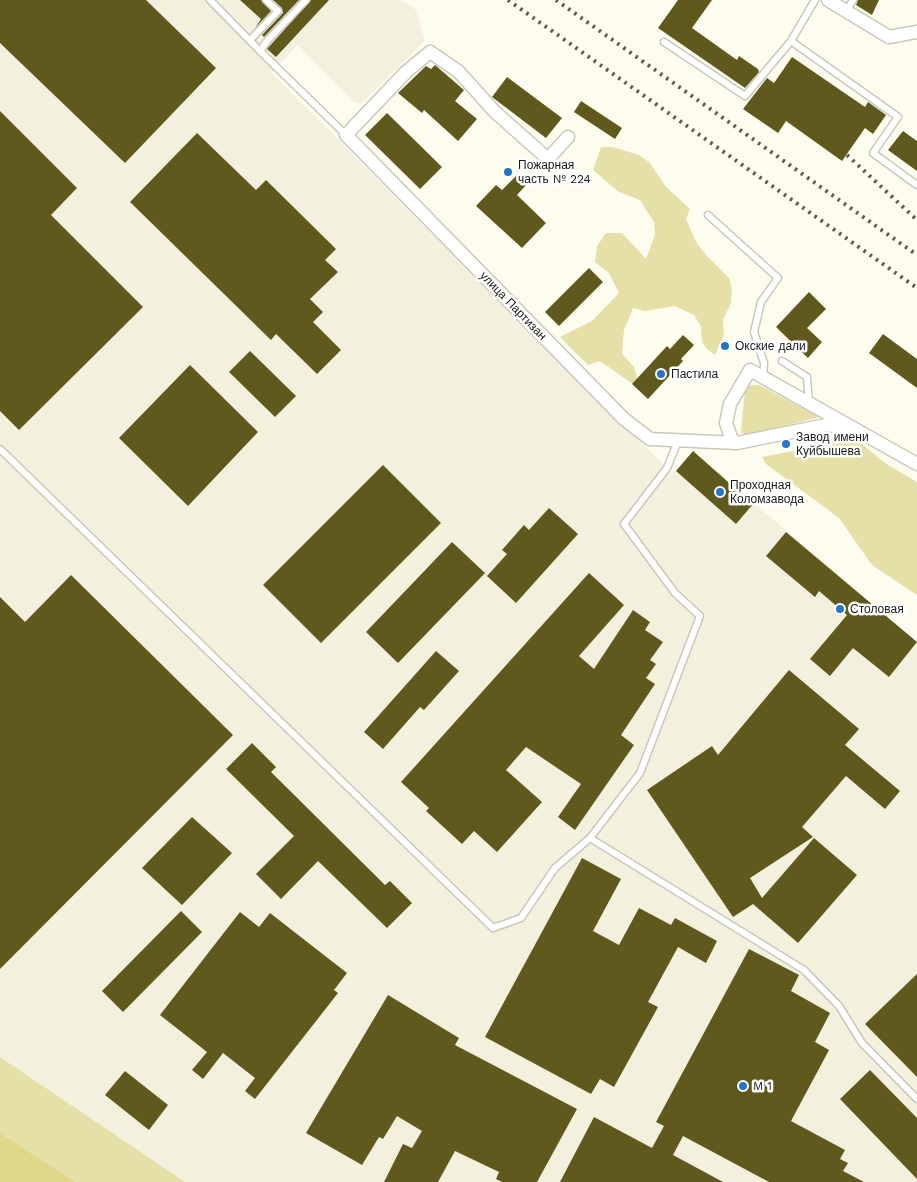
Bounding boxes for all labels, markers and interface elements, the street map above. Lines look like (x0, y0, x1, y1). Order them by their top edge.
place label: Пожарная часть № 224 (518, 158, 591, 186)
marker: Пожарная часть № 224 (502, 166, 514, 178)
street label: улица Партизан (477, 269, 549, 343)
place label: Окские дали (735, 339, 806, 353)
marker: Окские дали (719, 340, 731, 352)
place label: Пастила (671, 367, 718, 381)
marker: Пастила (655, 368, 667, 380)
place label: Завод имени Куйбышева (796, 430, 869, 458)
marker: Завод имени Куйбышева (780, 438, 792, 450)
place label: Проходная Коломзавода (730, 478, 804, 506)
marker: Проходная Коломзавода (714, 486, 726, 498)
place label: Столовая (850, 602, 904, 616)
marker: Столовая (834, 603, 846, 615)
place label: M 1 (753, 1079, 772, 1093)
marker: M 1 (737, 1080, 749, 1092)

